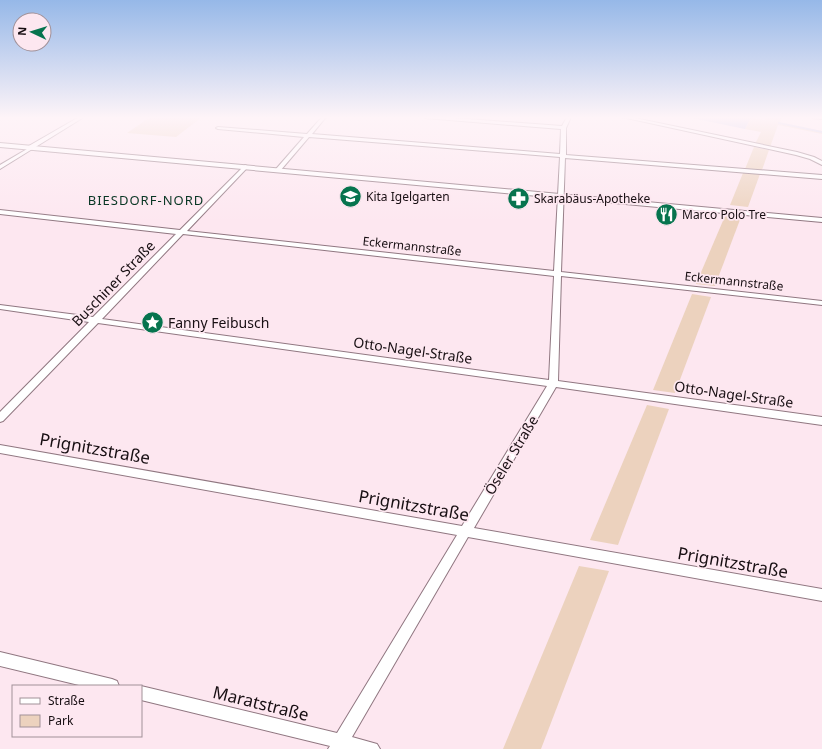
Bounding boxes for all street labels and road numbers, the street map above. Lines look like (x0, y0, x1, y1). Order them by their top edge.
street label: Eckermannstraße (362, 232, 462, 260)
street label: Buschiner Straße (67, 236, 159, 330)
street label: Eckermannstraße (684, 267, 784, 295)
street label: Otto-Nagel-Straße (352, 332, 474, 368)
street label: Otto-Nagel-Straße (673, 376, 795, 412)
street label: Öseler Straße (480, 412, 542, 498)
street label: Prignitzstraße (38, 427, 152, 469)
street label: Prignitzstraße (357, 484, 471, 526)
street label: Prignitzstraße (676, 541, 790, 583)
street label: Maratstraße (211, 680, 311, 726)

